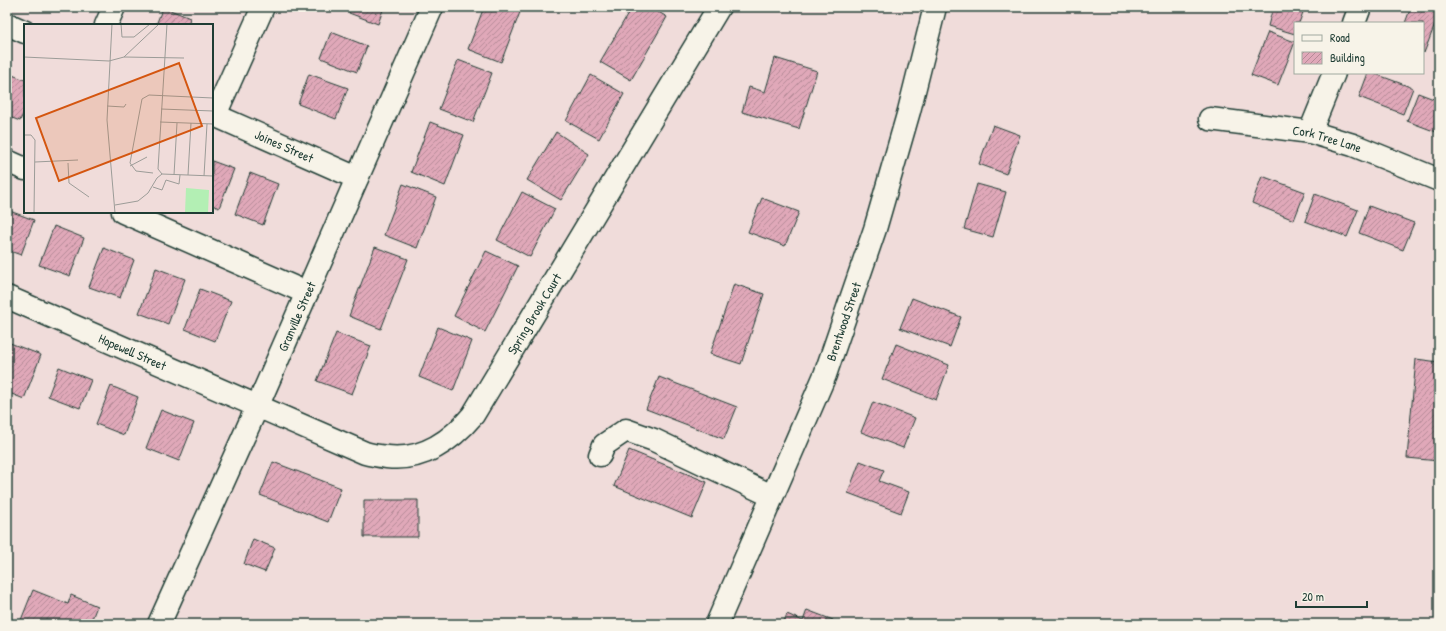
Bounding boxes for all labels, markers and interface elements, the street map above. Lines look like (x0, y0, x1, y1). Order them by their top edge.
legend (1294, 22, 1424, 74)
inset map (24, 24, 213, 213)
text: Road (1330, 29, 1350, 46)
text: Building (1330, 49, 1365, 66)
street label: Cork Tree Lane (1291, 121, 1365, 157)
street label: Joines Street (252, 125, 317, 167)
street label: Spring Brook Court (503, 269, 566, 358)
street label: Granville Street (273, 278, 320, 354)
street label: Brentwood Street (822, 279, 865, 363)
street label: Hopewell Street (96, 329, 170, 375)
scale bar (1296, 583, 1367, 609)
text: 20 m (1302, 588, 1324, 605)

